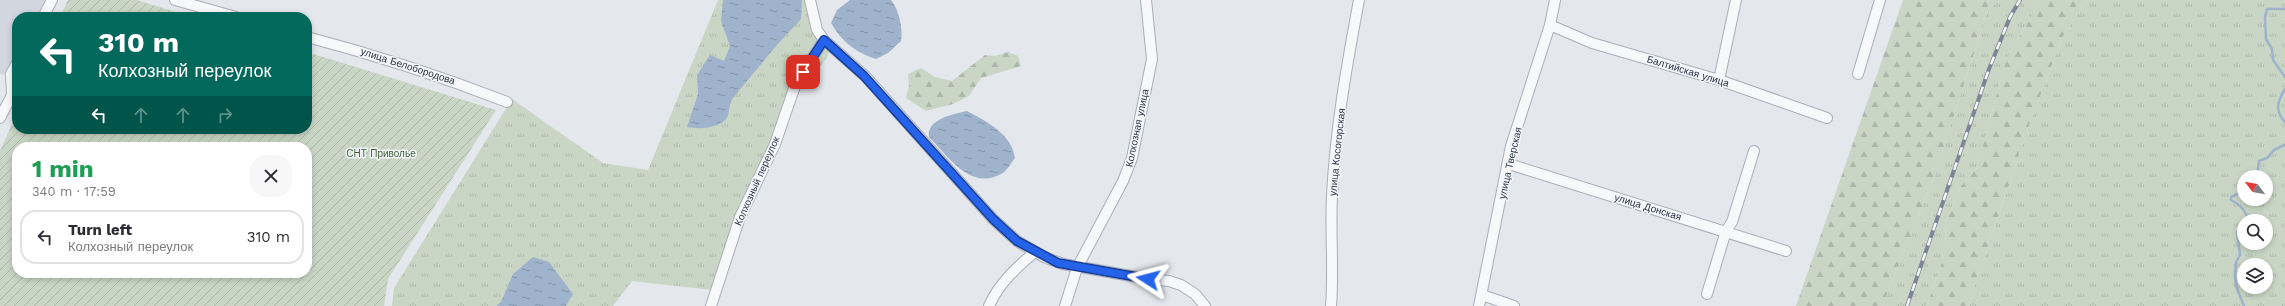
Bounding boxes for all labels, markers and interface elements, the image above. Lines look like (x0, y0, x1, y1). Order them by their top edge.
text: 310 m (98, 26, 179, 59)
icon: left (32, 28, 84, 80)
street label: улица Белобородова (359, 46, 457, 87)
street label: Балтийская улица (1646, 53, 1731, 89)
pin (786, 55, 820, 89)
text: Колхозный переулок (98, 60, 271, 81)
icon: arrive (792, 61, 814, 83)
street label: Колхозная улица (1123, 88, 1151, 168)
icon: left (88, 104, 110, 126)
icon: ahead (130, 104, 152, 126)
icon: ahead (172, 104, 194, 126)
icon: right (214, 104, 236, 126)
street label: улица Косогорская (1327, 108, 1347, 196)
street label: улица Тверская (1496, 126, 1524, 200)
street label: Колхозный переулок (732, 134, 782, 227)
park label: СНТ Приволье (346, 148, 416, 159)
text: 1 min (32, 155, 94, 183)
button: close (250, 155, 292, 197)
north arrow (2237, 170, 2273, 206)
map controls (2237, 170, 2273, 294)
text: 340 m · 17:59 (32, 184, 116, 199)
street label: улица Донская (1613, 192, 1683, 222)
button: search (2237, 214, 2273, 250)
text: Turn left (68, 221, 132, 239)
icon: left (34, 226, 56, 248)
text: 310 m (247, 228, 290, 246)
text: Колхозный переулок (68, 239, 193, 254)
position arrow (1127, 258, 1169, 300)
button: layers (2237, 258, 2273, 294)

